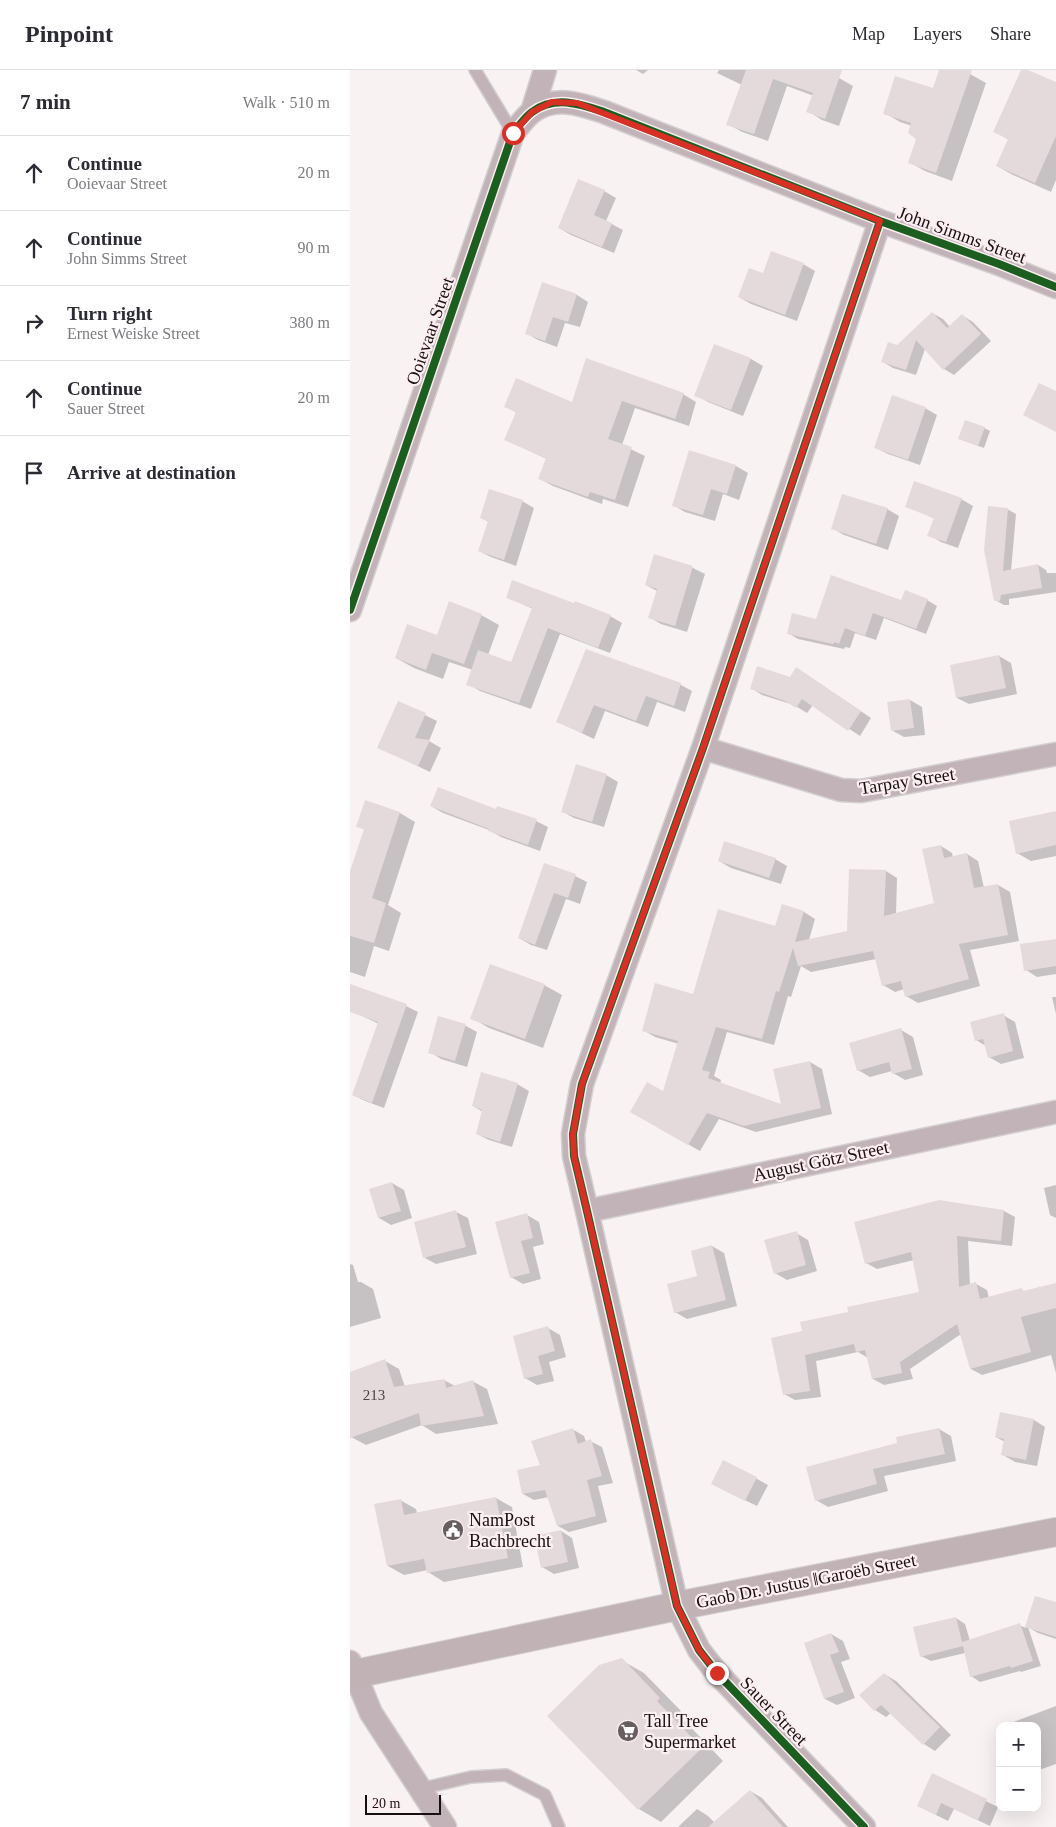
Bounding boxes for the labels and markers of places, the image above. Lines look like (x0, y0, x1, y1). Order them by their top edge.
place label: NamPost Bachbrecht (469, 1510, 551, 1551)
public building icon: NamPost Bachbrecht (441, 1518, 465, 1542)
place label: Tall Tree Supermarket (644, 1711, 736, 1752)
supermarket icon: Tall Tree Supermarket (616, 1719, 640, 1743)

